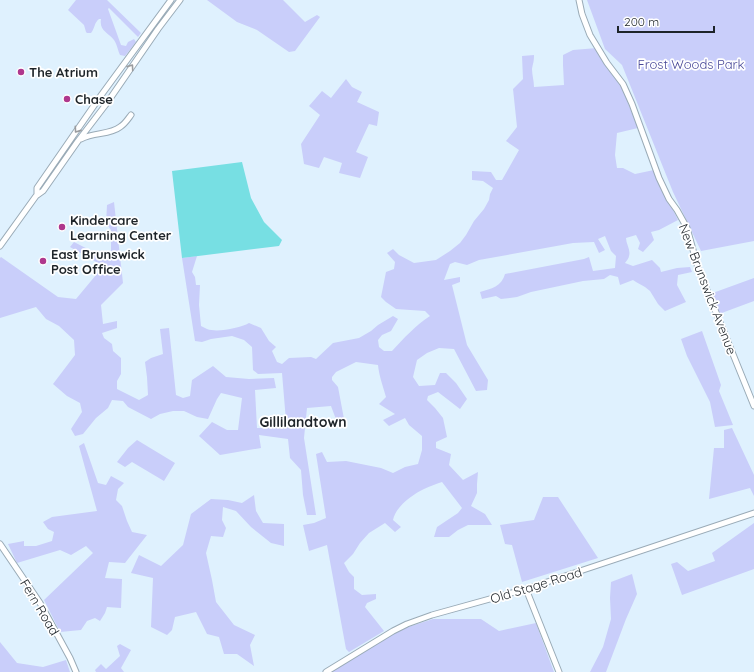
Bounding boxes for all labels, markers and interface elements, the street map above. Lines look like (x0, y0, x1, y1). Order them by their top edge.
scale bar (618, 8, 714, 34)
text: 200 m (624, 14, 659, 29)
park label: Frost Woods Park (638, 56, 745, 72)
place label: The Atrium (29, 64, 98, 80)
one-way arrow (126, 65, 133, 72)
marker: The Atrium (16, 67, 26, 77)
place label: Chase (75, 91, 113, 107)
marker: Chase (62, 94, 72, 104)
one-way arrow (74, 126, 82, 133)
place label: Kindercare Learning Center (70, 212, 172, 243)
street label: New Brunswick Avenue (676, 221, 740, 357)
marker: Kindercare Learning Center (57, 222, 67, 232)
place label: East Brunswick Post Office (51, 246, 145, 277)
marker: East Brunswick Post Office (38, 256, 48, 266)
district label: Gillilandtown (259, 413, 347, 431)
street label: Old Stage Road (488, 563, 584, 607)
street label: Fern Road (17, 576, 63, 638)

